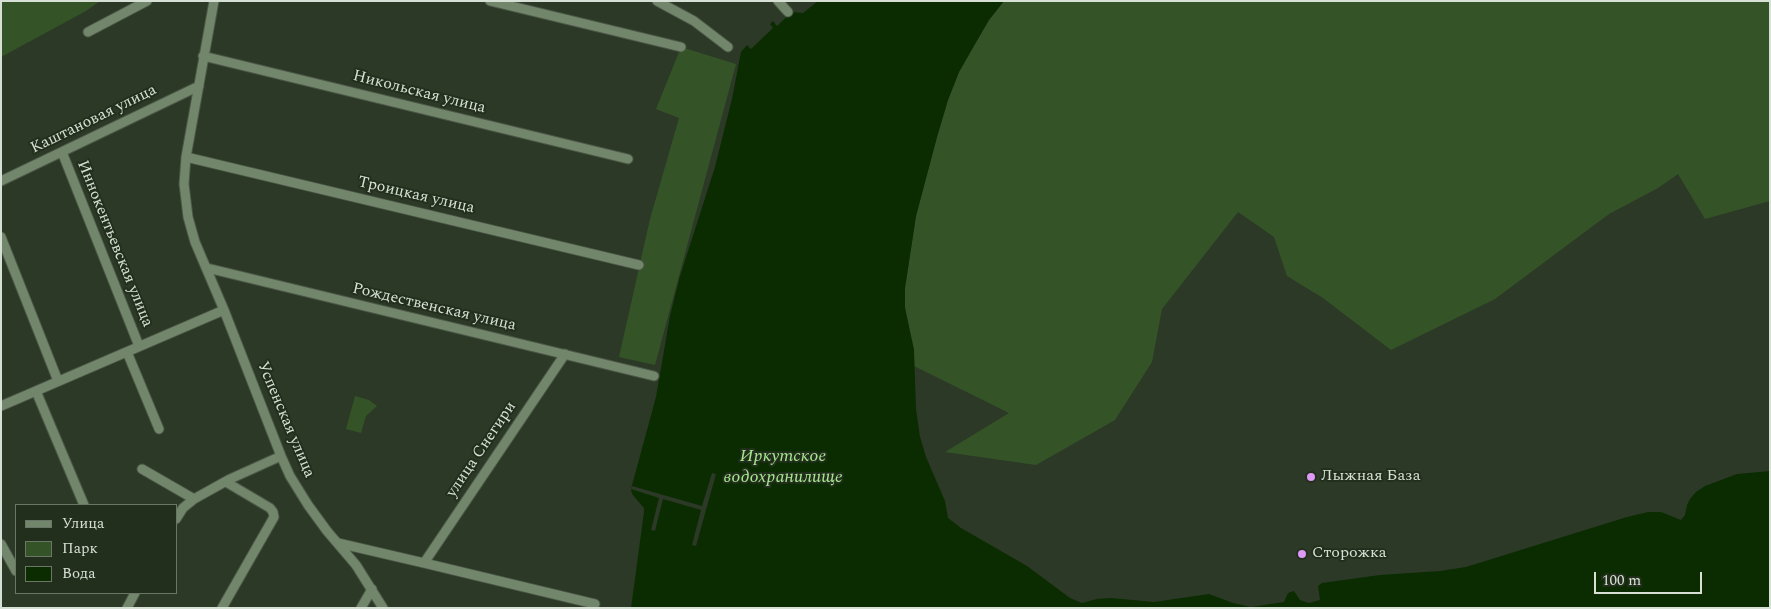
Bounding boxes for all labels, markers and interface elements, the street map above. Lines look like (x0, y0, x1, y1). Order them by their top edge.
street label: Никольская улица (351, 67, 487, 119)
street label: Каштановая улица (28, 81, 160, 159)
street label: Иннокентьевская улица (72, 158, 156, 330)
street label: Троицкая улица (356, 173, 476, 219)
street label: Рождественская улица (350, 280, 518, 336)
street label: Успенская улица (252, 359, 318, 481)
street label: улица Снегири (443, 398, 521, 502)
water label: Иркутское водохранилище (723, 446, 843, 488)
place label: Лыжная База (1321, 467, 1421, 487)
marker: Лыжная База (1305, 471, 1317, 483)
legend (15, 504, 178, 594)
text: Улица (62, 512, 104, 535)
text: Парк (62, 537, 98, 560)
place label: Сторожка (1312, 544, 1387, 564)
marker: Сторожка (1296, 548, 1308, 560)
text: Вода (62, 562, 96, 585)
scale bar (1596, 562, 1704, 594)
text: 100 m (1602, 569, 1641, 592)

